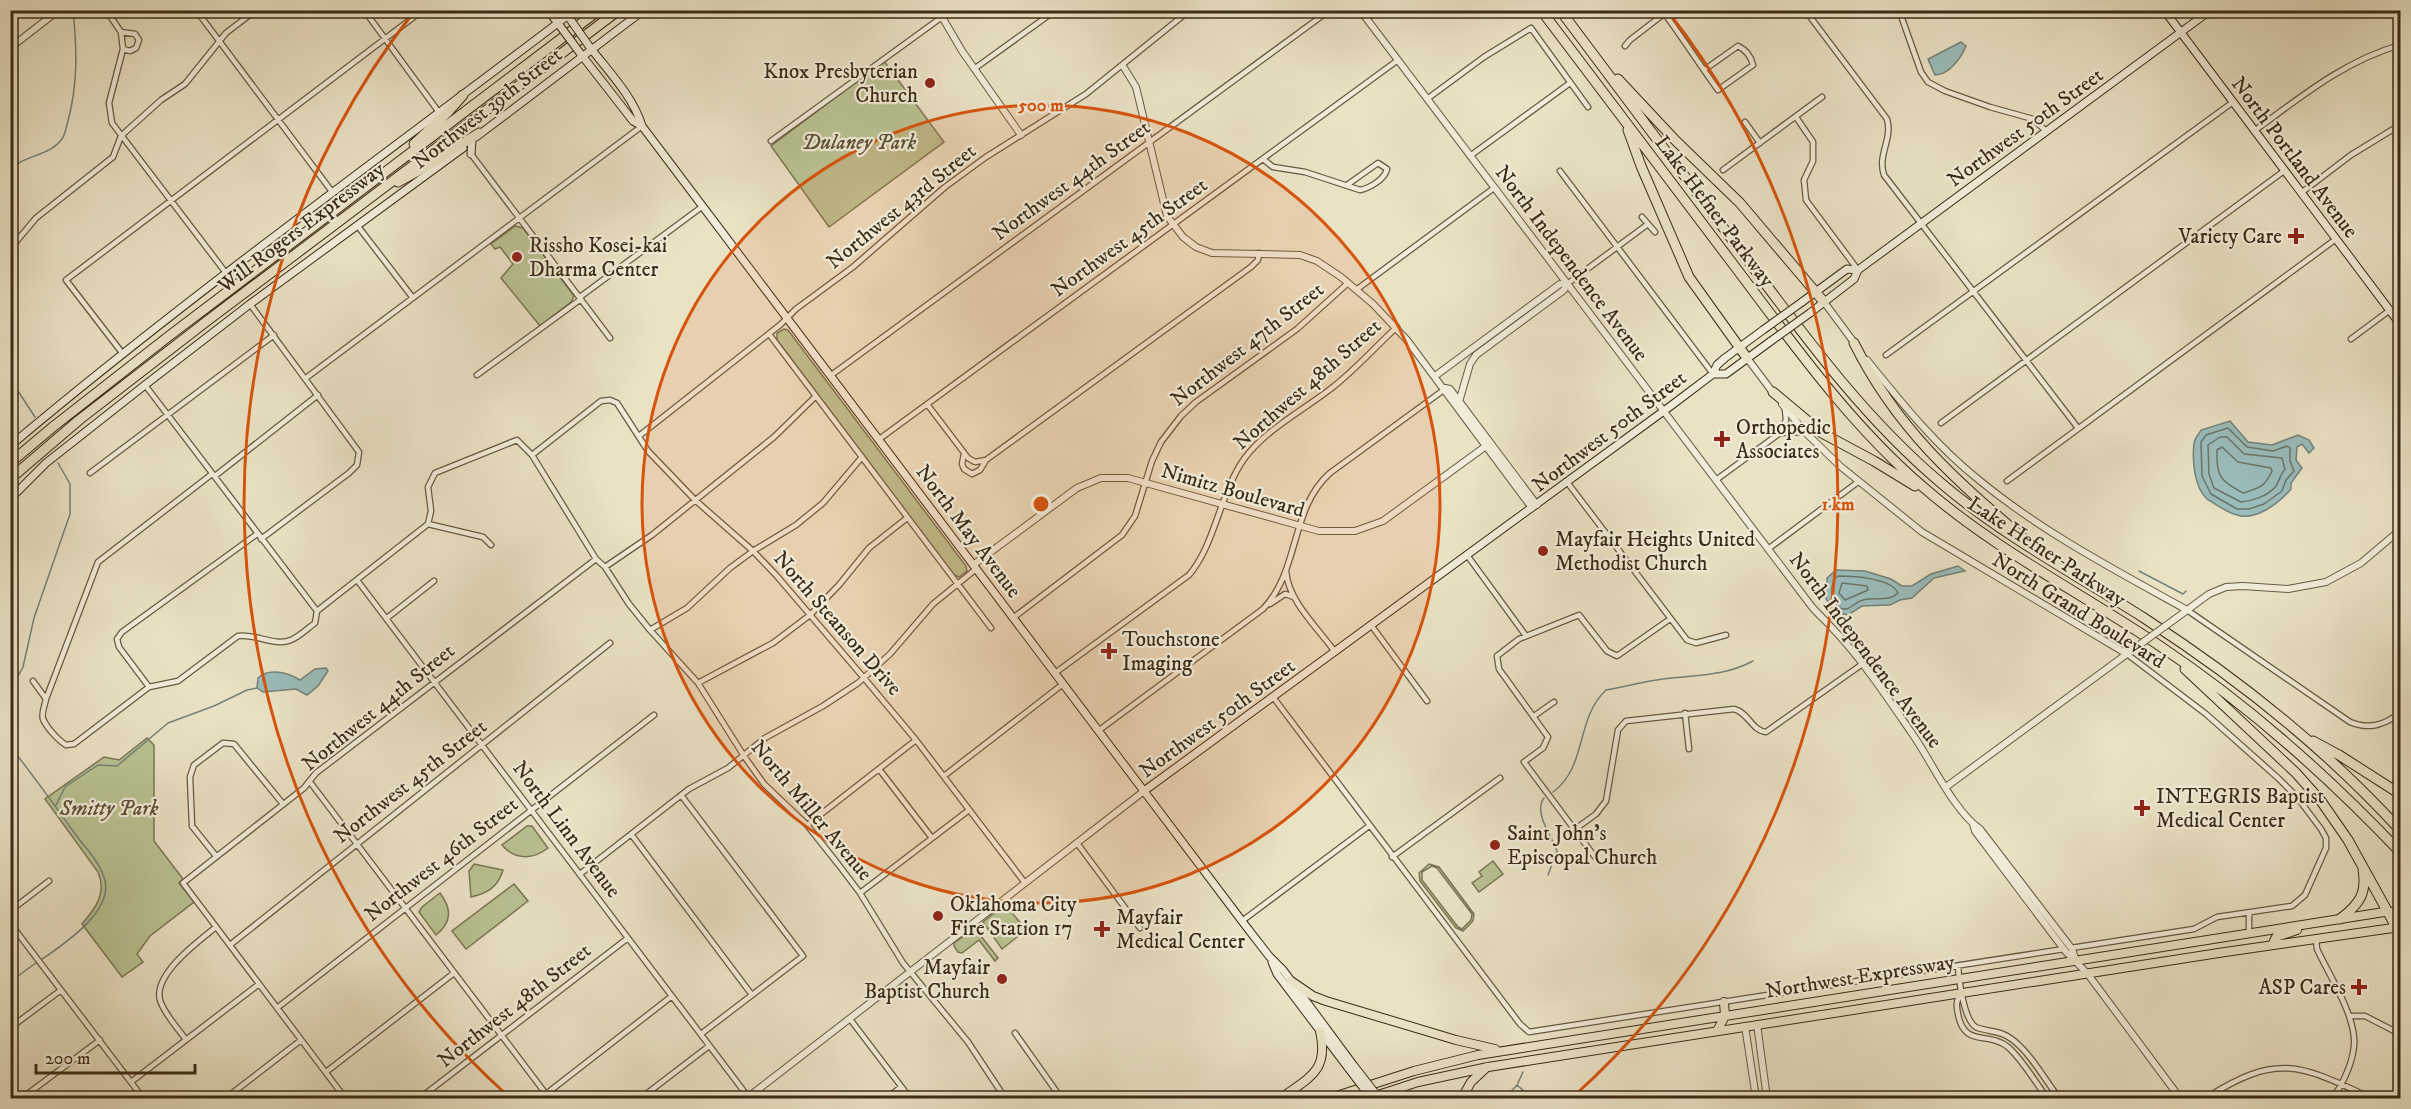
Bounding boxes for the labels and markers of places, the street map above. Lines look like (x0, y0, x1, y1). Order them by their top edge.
place label: Knox Presbyterian Church (763, 59, 918, 109)
marker: Knox Presbyterian Church (923, 76, 937, 90)
place label: Variety Care (2178, 224, 2282, 250)
marker: Variety Care (2287, 227, 2305, 245)
place label: Rissho Kosei-kai Dharma Center (529, 233, 667, 283)
marker: Rissho Kosei-kai Dharma Center (510, 250, 524, 264)
place label: Orthopedic Associates (1736, 415, 1831, 465)
marker: Orthopedic Associates (1713, 430, 1731, 448)
centre of rings (1031, 494, 1051, 514)
place label: Mayfair Heights United Methodist Church (1555, 527, 1756, 577)
marker: Mayfair Heights United Methodist Church (1536, 544, 1550, 558)
place label: Touchstone Imaging (1122, 627, 1220, 677)
marker: Touchstone Imaging (1100, 642, 1118, 660)
place label: INTEGRIS Baptist Medical Center (2156, 784, 2324, 834)
marker: INTEGRIS Baptist Medical Center (2133, 799, 2151, 817)
place label: Saint John's Episcopal Church (1507, 821, 1657, 871)
marker: Saint John's Episcopal Church (1488, 838, 1502, 852)
place label: Oklahoma City Fire Station 17 (950, 892, 1078, 942)
place label: Mayfair Medical Center (1116, 905, 1245, 955)
marker: Oklahoma City Fire Station 17 (931, 909, 945, 923)
marker: Mayfair Medical Center (1093, 920, 1111, 938)
place label: Mayfair Baptist Church (864, 955, 990, 1005)
marker: Mayfair Baptist Church (995, 972, 1009, 986)
place label: ASP Cares (2259, 975, 2346, 1001)
marker: ASP Cares (2350, 978, 2368, 996)

